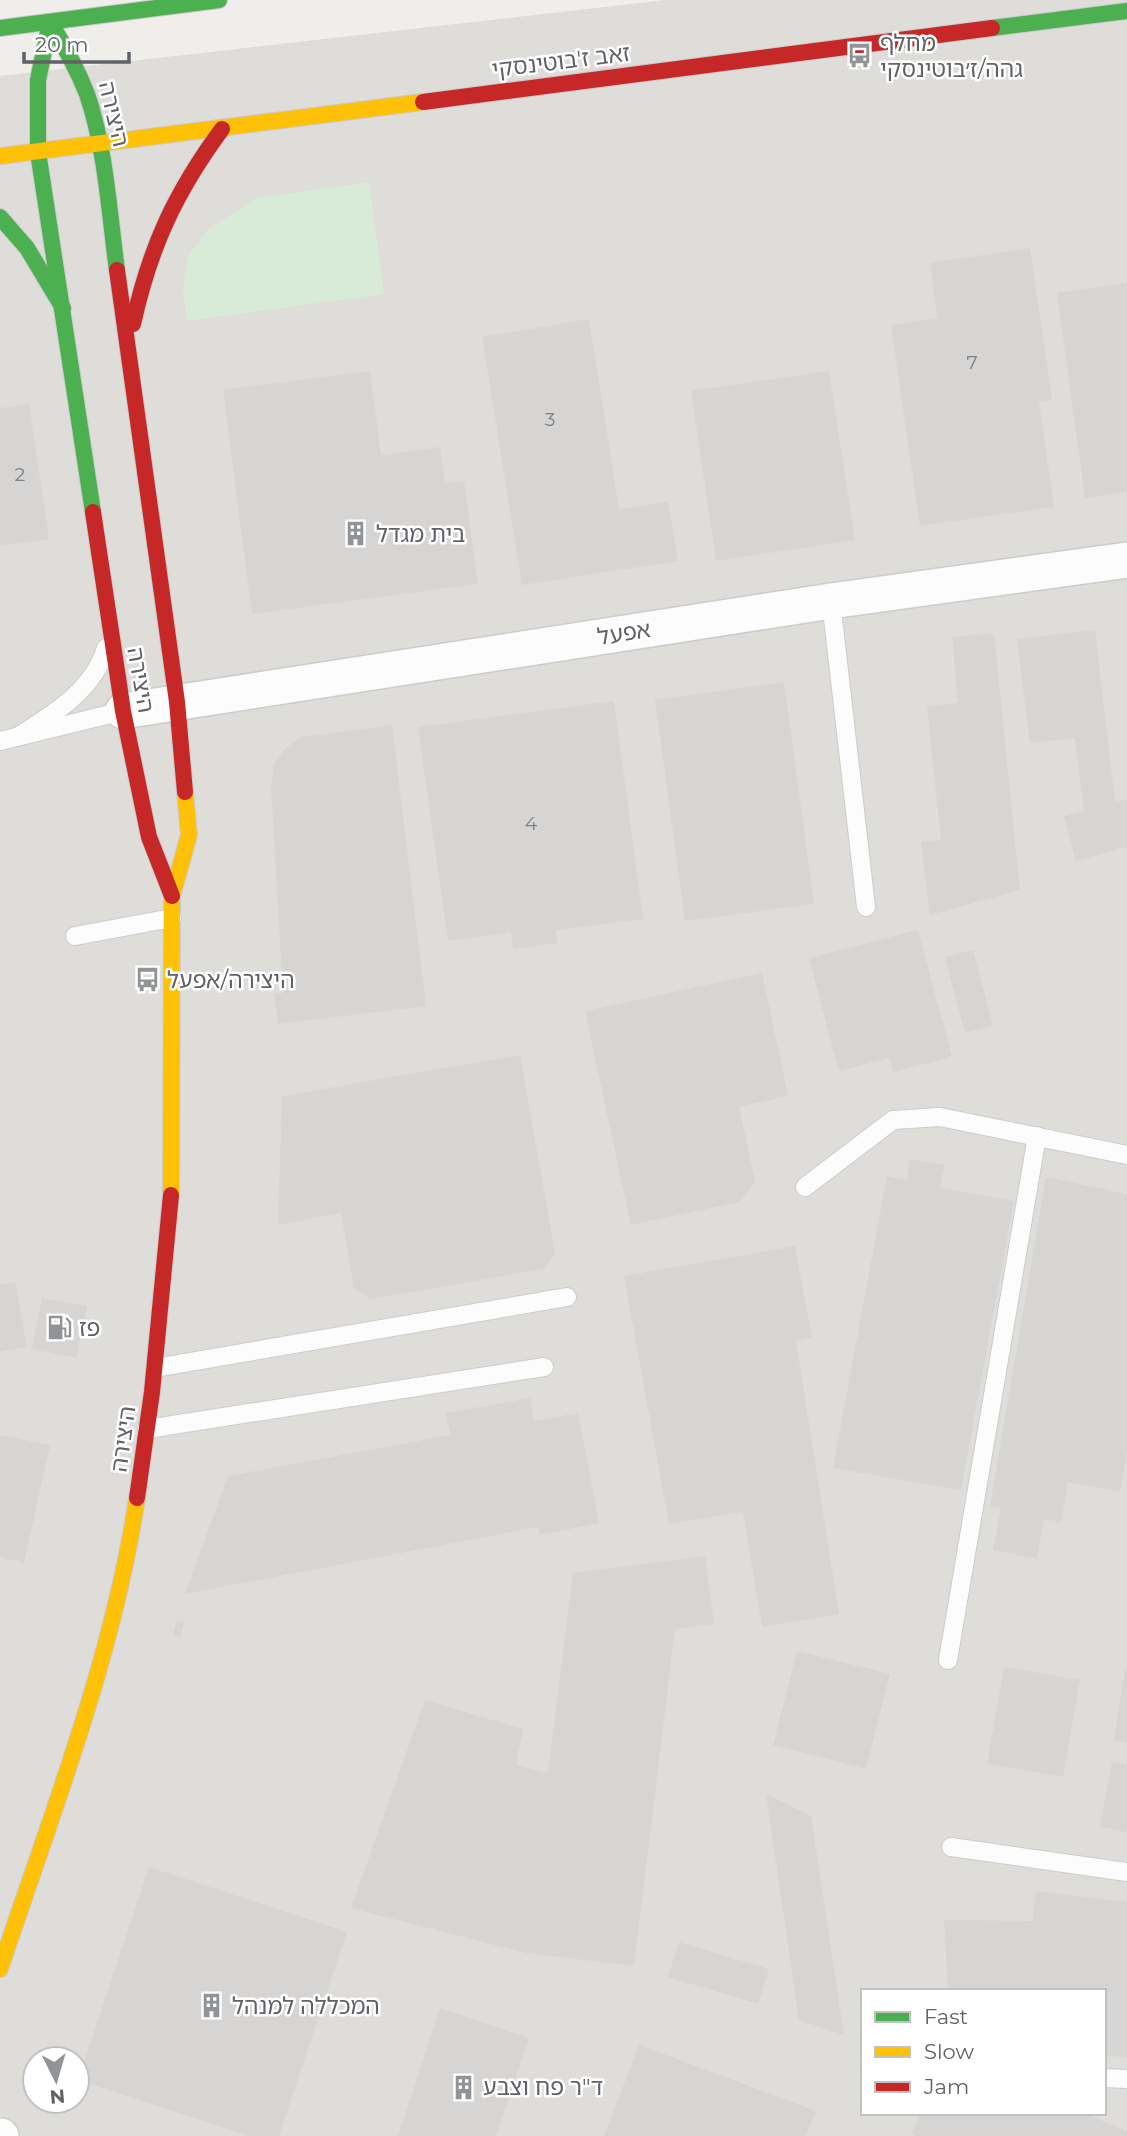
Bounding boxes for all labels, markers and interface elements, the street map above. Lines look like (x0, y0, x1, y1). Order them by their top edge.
scale bar (24, 21, 130, 65)
place label: מחלף גהה/ז׳בוטינסקי (880, 29, 1023, 83)
text: 20 m (35, 32, 89, 57)
street label: זאב ז'בוטינסקי (490, 39, 632, 83)
bus stop icon: מחלף גהה/ז׳בוטינסקי (846, 42, 874, 70)
street label: היצירה (93, 79, 135, 149)
house number: 7 (966, 351, 978, 374)
house number: 3 (545, 408, 555, 431)
house number: 2 (15, 463, 26, 486)
building icon: בית מגדל (342, 520, 370, 548)
place label: בית מגדל (376, 520, 466, 548)
street label: אפעל (595, 615, 653, 651)
street label: היצירה (121, 645, 161, 715)
house number: 4 (525, 812, 538, 835)
bus stop icon: היצירה/אפעל (133, 966, 161, 994)
place label: היצירה/אפעל (167, 966, 295, 994)
fuel station icon: פז (45, 1314, 73, 1342)
place label: פז (79, 1314, 100, 1342)
street label: היצירה (105, 1404, 141, 1474)
legend (861, 1989, 1106, 2115)
building icon: המכללה למנהל (198, 1992, 226, 2020)
place label: המכללה למנהל (232, 1992, 380, 2020)
text: Fast (924, 2004, 968, 2029)
text: Slow (924, 2039, 974, 2064)
north arrow (21, 2045, 91, 2115)
building icon: ד"ר פח וצבע (449, 2073, 477, 2101)
place label: ד"ר פח וצבע (483, 2073, 603, 2101)
text: Jam (923, 2074, 969, 2099)
text: N (49, 2084, 66, 2109)

